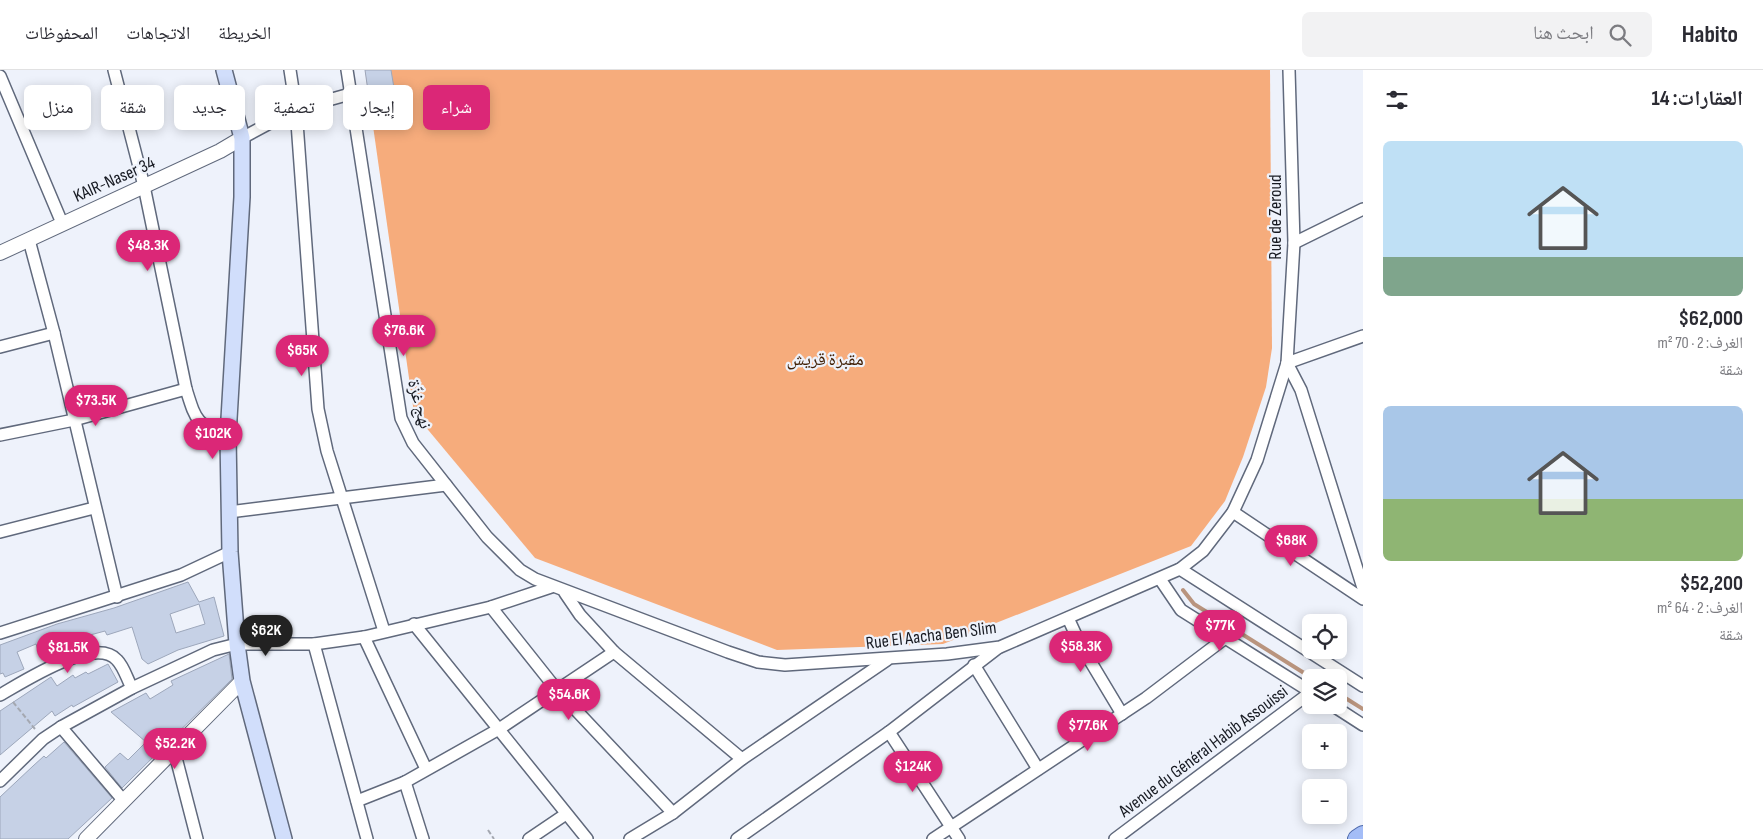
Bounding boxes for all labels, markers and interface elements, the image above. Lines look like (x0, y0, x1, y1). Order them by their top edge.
search box (1302, 12, 1652, 57)
text: Habito (1682, 20, 1738, 49)
icon: search (1606, 21, 1634, 49)
text: ابحث هنا (1533, 22, 1594, 45)
text: المحفوظات (25, 23, 98, 44)
text: الاتجاهات (126, 23, 190, 44)
text: الخريطة (218, 23, 271, 44)
chip: منزل (24, 85, 91, 130)
chip: شقة (101, 85, 164, 130)
chip: جديد (174, 85, 245, 130)
chip: تصفية (255, 85, 333, 130)
chip: إيجار (343, 85, 413, 130)
chip: شراء (423, 85, 490, 130)
icon: filters (1383, 86, 1411, 114)
text: العقارات: 14 (1651, 86, 1743, 111)
street label: KAIR-Naser 34 (70, 152, 159, 207)
icon: home (1518, 173, 1608, 263)
street label: Rue de Zeroud (1265, 174, 1286, 260)
pin: $48.3K (107, 230, 189, 272)
text: $48.3K (127, 236, 169, 255)
text: $62,000 (1678, 306, 1743, 331)
pin: $76.6K (363, 314, 445, 357)
text: $76.6K (383, 321, 425, 340)
pin: $65K (272, 334, 332, 377)
text: الغرف: 2 · 70 m² (1657, 334, 1743, 353)
text: $65K (287, 341, 317, 360)
park label: مقبرة قريش (786, 349, 864, 370)
text: شقة (1719, 361, 1743, 380)
street label: نهج غزّة (402, 377, 436, 431)
pin: $73.5K (55, 384, 137, 427)
text: $73.5K (76, 391, 116, 410)
pin: $102K (178, 418, 248, 460)
text: $102K (195, 424, 231, 443)
icon: home (1518, 438, 1608, 528)
pin: $68K (1261, 524, 1321, 567)
text: $68K (1275, 531, 1307, 550)
text: $52,200 (1680, 571, 1743, 596)
text: الغرف: 2 · 64 m² (1657, 599, 1743, 618)
pin: $77K (1190, 610, 1250, 652)
pin: $62K (236, 614, 296, 657)
map controls (1302, 614, 1347, 824)
button: locate (1302, 614, 1347, 659)
text: $77K (1205, 616, 1235, 635)
street label: Rue El Aacha Ben Slim (865, 617, 998, 654)
text: $62K (251, 621, 281, 640)
text: شقة (1719, 626, 1743, 645)
pin: $58.3K (1040, 630, 1122, 673)
pin: $81.5K (27, 632, 109, 674)
text: $58.3K (1060, 637, 1102, 656)
text: $81.5K (48, 638, 88, 657)
button: layers (1302, 669, 1347, 714)
pin: $54.6K (528, 678, 610, 721)
street label: Avenue du Général Habib Assouissi (1114, 681, 1292, 822)
text: $54.6K (548, 685, 590, 704)
pin: $77.6K (1047, 710, 1129, 752)
text: $77.6K (1068, 716, 1108, 735)
button: + (1302, 724, 1347, 769)
pin: $52.2K (134, 728, 216, 770)
text: $52.2K (154, 734, 196, 753)
pin: $124K (878, 750, 948, 793)
text: $124K (895, 757, 931, 776)
button: − (1302, 779, 1347, 824)

